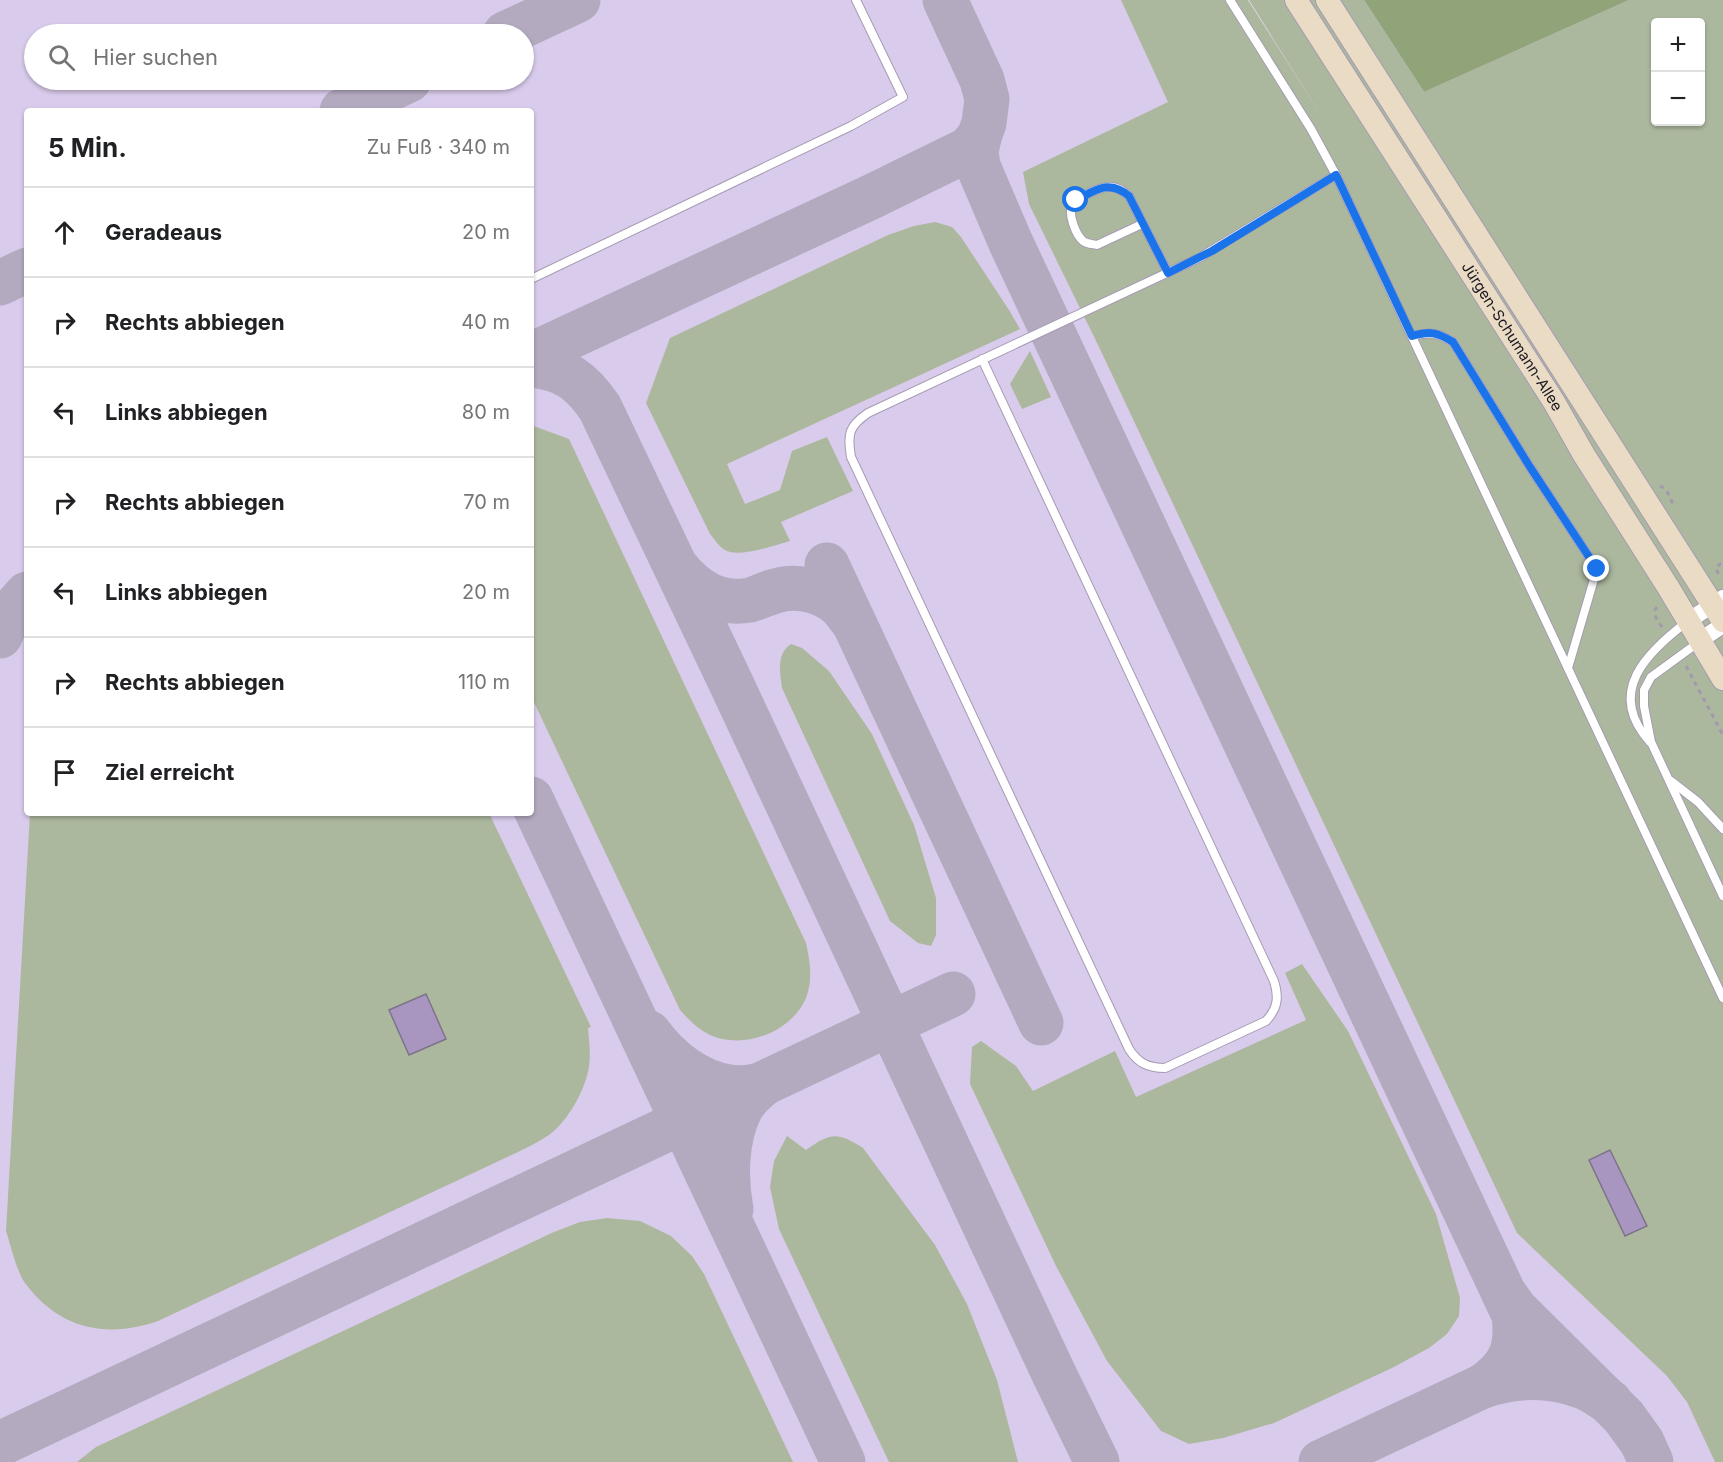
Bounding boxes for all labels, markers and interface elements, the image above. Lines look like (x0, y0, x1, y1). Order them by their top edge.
map controls (1651, 18, 1705, 126)
button: + (1651, 18, 1705, 72)
search box (24, 24, 534, 90)
icon: search (45, 41, 78, 74)
text: Hier suchen (93, 44, 218, 70)
button: − (1651, 72, 1705, 126)
text: 5 Min. (48, 132, 127, 163)
text: Zu Fuß · 340 m (367, 135, 510, 159)
route start (1062, 186, 1088, 212)
icon: ahead (48, 216, 81, 249)
text: Geradeaus (105, 219, 222, 245)
text: 20 m (462, 220, 510, 244)
street label: Jürgen-Schumann-Allee (1458, 258, 1567, 414)
icon: right (48, 306, 81, 339)
text: Rechts abbiegen (105, 309, 285, 335)
text: 40 m (461, 310, 510, 334)
icon: left (48, 396, 81, 429)
text: Links abbiegen (105, 399, 268, 425)
text: 80 m (462, 400, 510, 424)
icon: right (48, 486, 81, 519)
text: Rechts abbiegen (105, 489, 285, 515)
text: 70 m (463, 490, 510, 514)
route end (1583, 555, 1609, 581)
icon: left (48, 576, 81, 609)
text: Links abbiegen (105, 579, 268, 605)
text: 20 m (462, 580, 510, 604)
icon: right (48, 666, 81, 699)
text: Rechts abbiegen (105, 669, 285, 695)
text: 110 m (458, 670, 510, 694)
icon: arrive (48, 756, 81, 789)
text: Ziel erreicht (105, 759, 234, 785)

